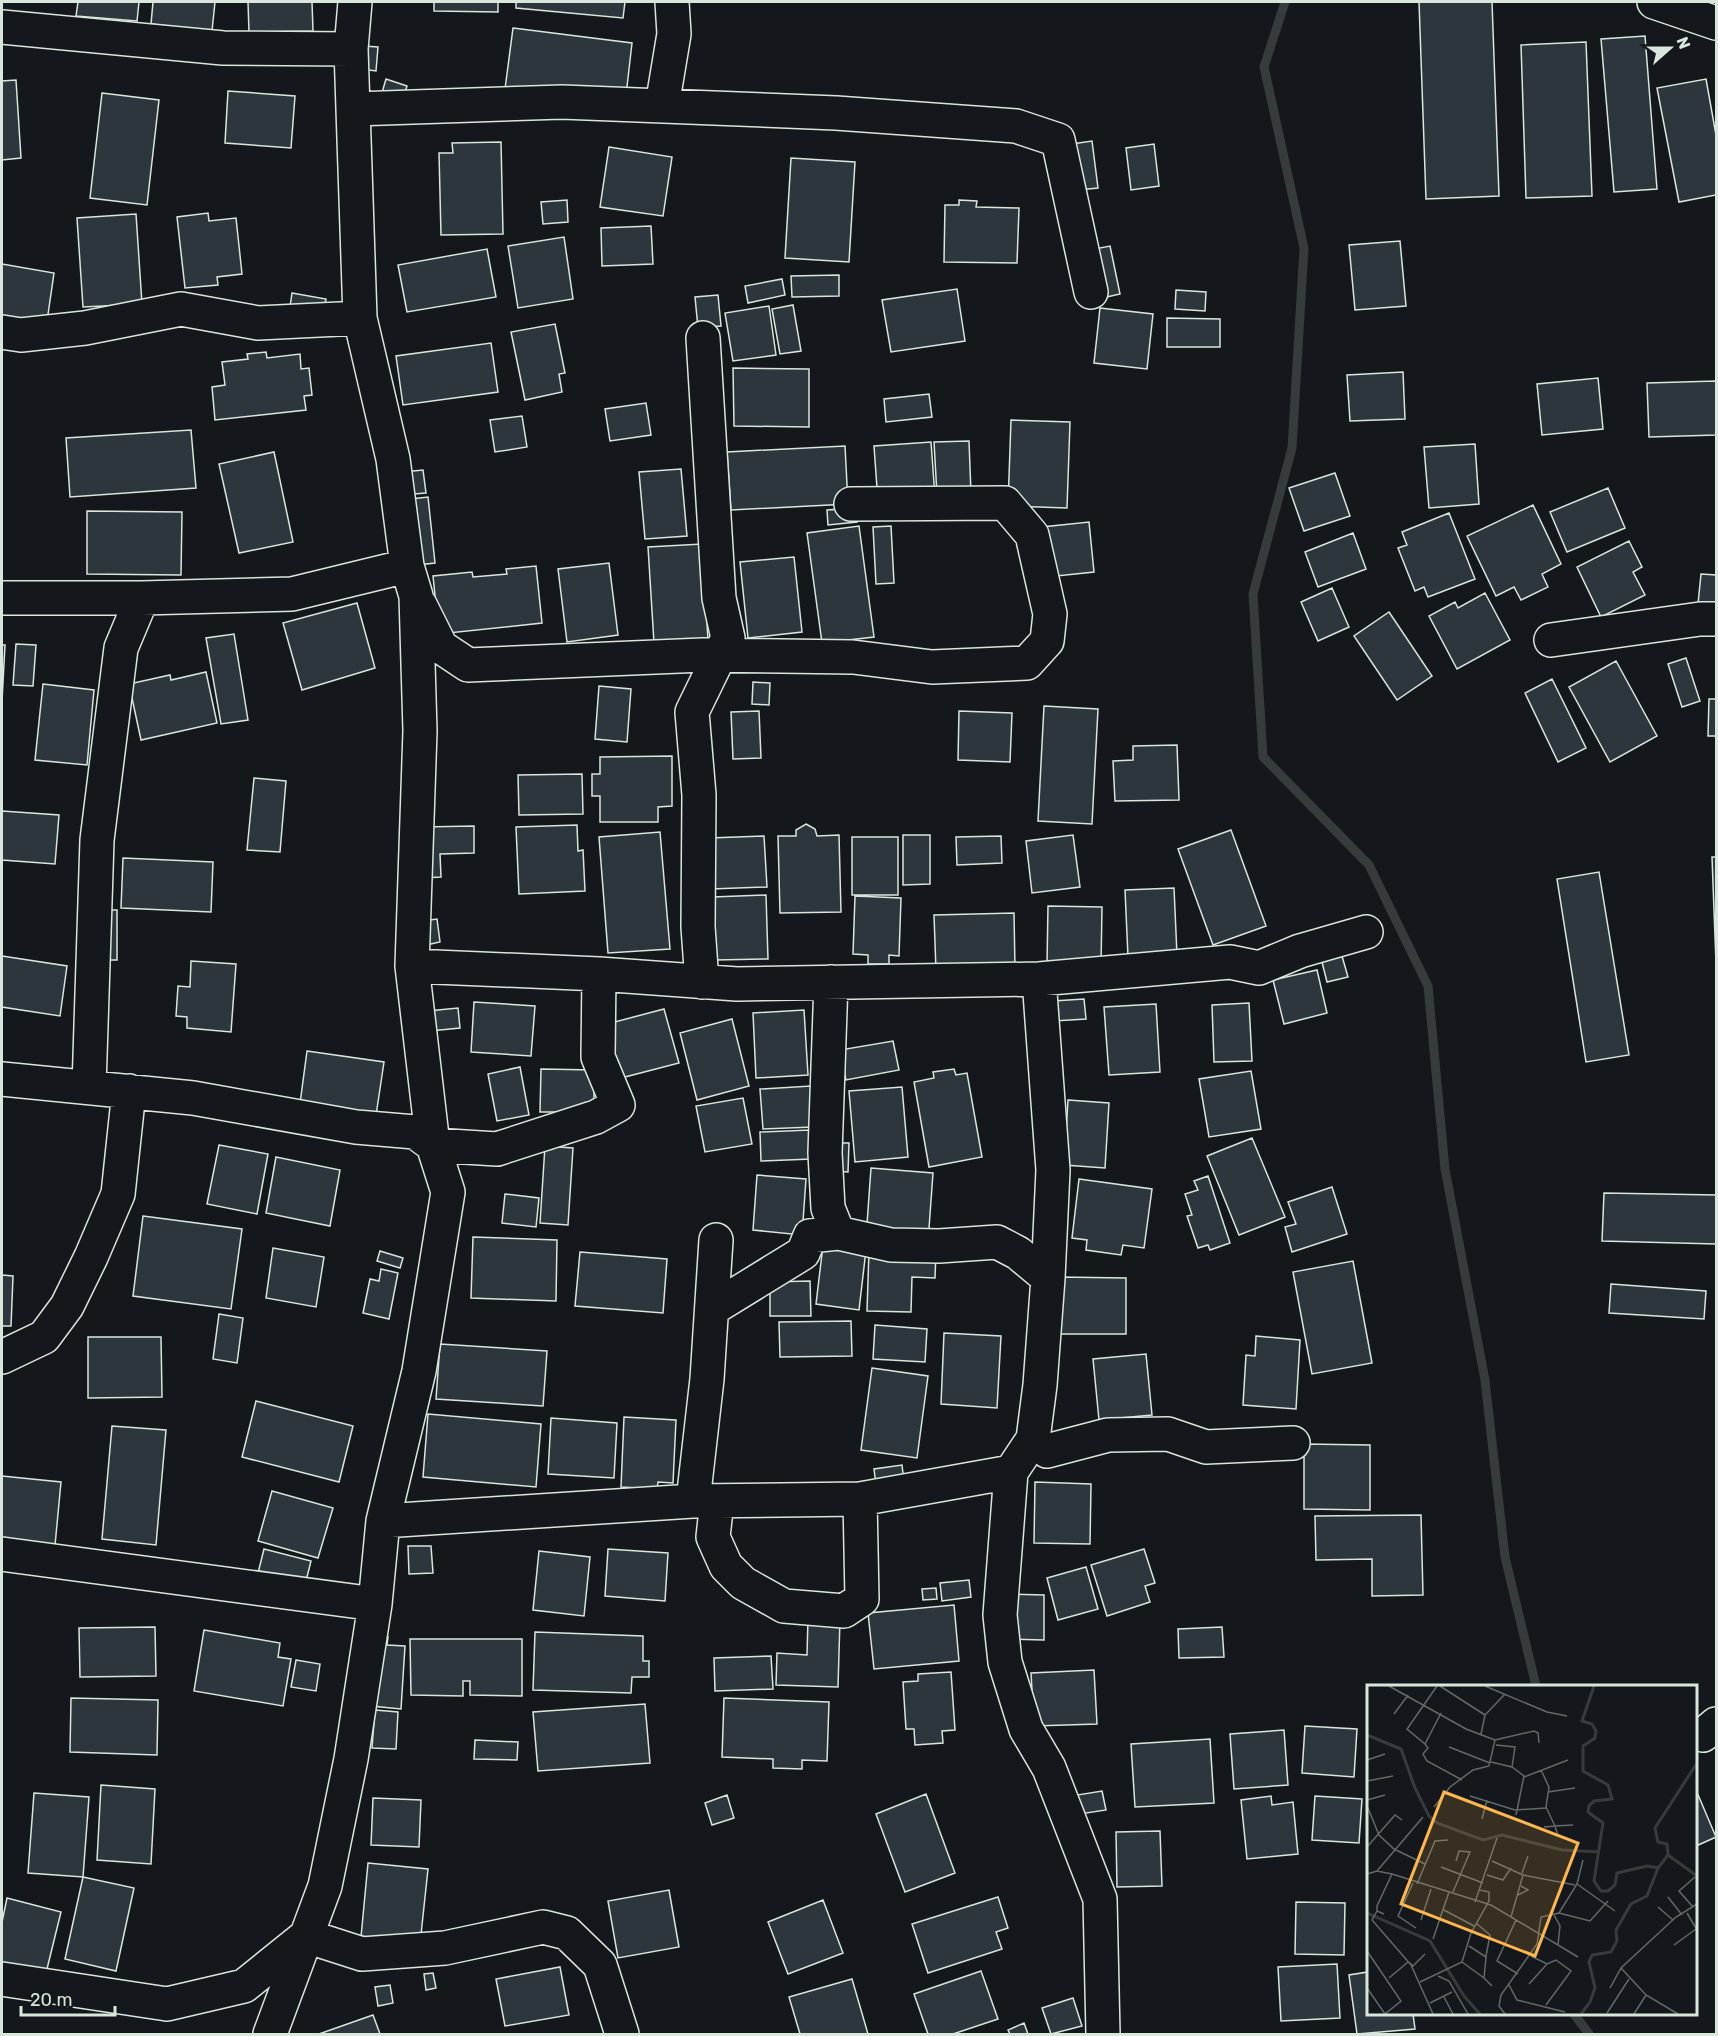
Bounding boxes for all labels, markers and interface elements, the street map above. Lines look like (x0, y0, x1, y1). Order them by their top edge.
north arrow (1640, 18, 1700, 78)
text: N (1673, 34, 1694, 52)
inset map (1367, 1685, 1697, 2015)
scale bar (21, 1979, 116, 2017)
text: 20 m (30, 1989, 72, 2011)

